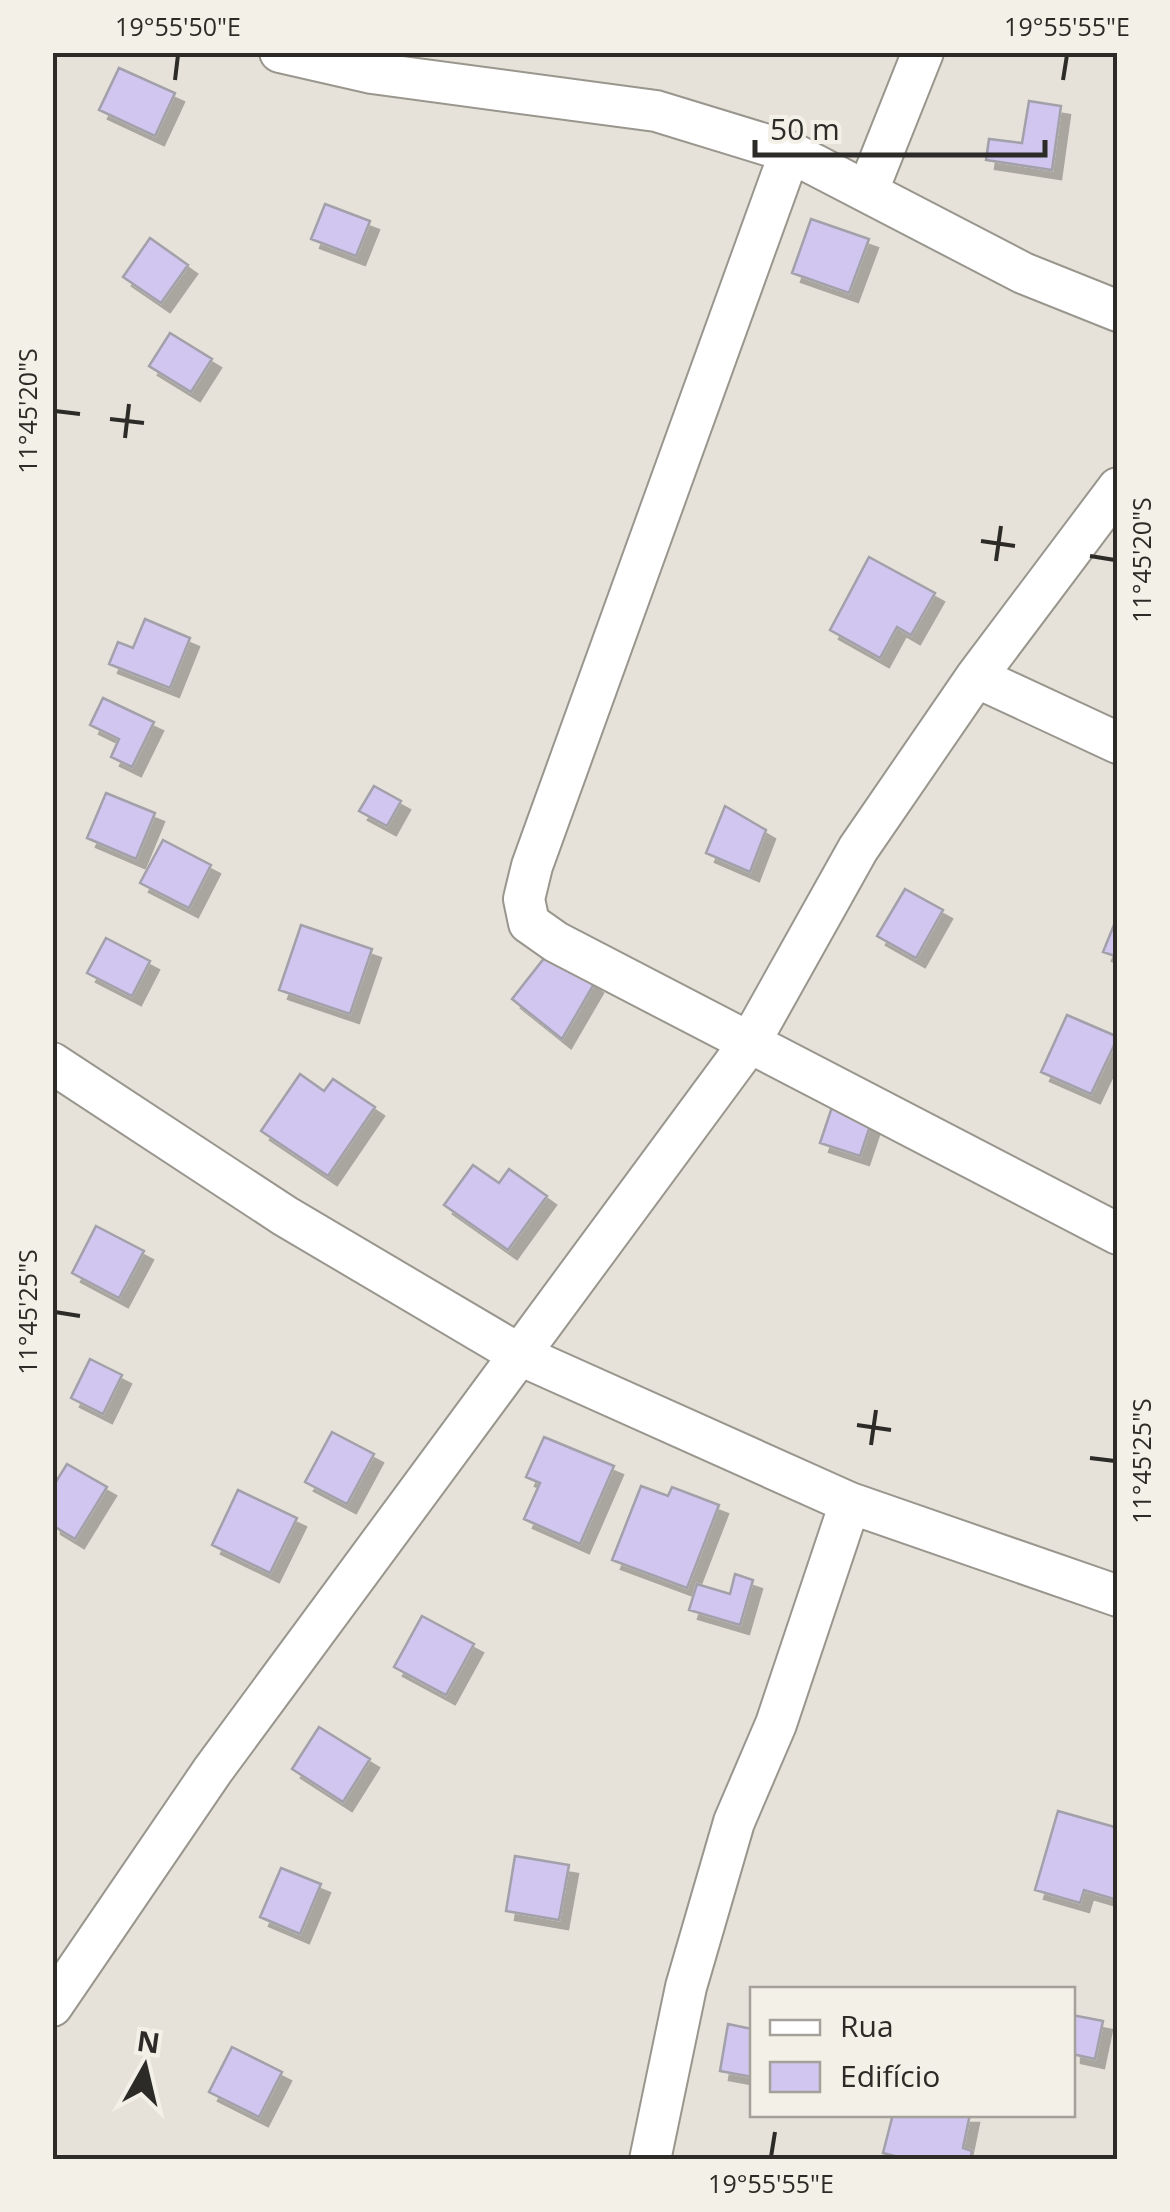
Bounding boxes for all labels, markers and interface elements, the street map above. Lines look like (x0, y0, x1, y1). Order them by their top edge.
text: 19°55'50"E (115, 9, 241, 43)
text: 19°55'55"E (1004, 9, 1130, 43)
scale bar (755, 95, 1045, 157)
text: 50 m (770, 108, 840, 149)
text: 11°45'20"S (10, 348, 44, 474)
text: 11°45'20"S (1124, 497, 1158, 623)
text: 11°45'25"S (10, 1249, 44, 1375)
text: 11°45'25"S (1124, 1398, 1158, 1524)
legend (750, 1987, 1075, 2117)
text: Rua (840, 2005, 894, 2046)
north arrow (95, 2017, 195, 2117)
text: N (135, 2021, 163, 2062)
text: Edifício (840, 2055, 940, 2096)
text: 19°55'55"E (708, 2166, 834, 2200)

